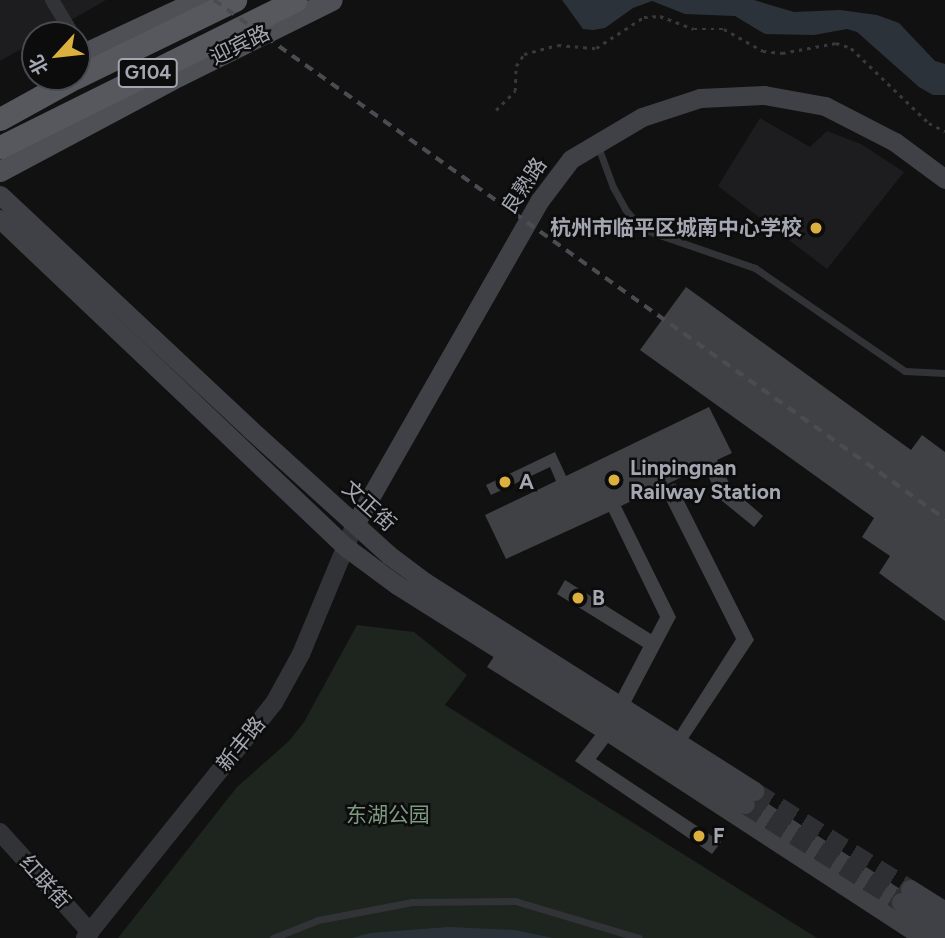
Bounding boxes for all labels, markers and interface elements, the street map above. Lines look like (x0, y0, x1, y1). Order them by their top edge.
street label: 迎宾路 (206, 20, 274, 70)
north arrow (21, 21, 91, 91)
text: 北 (24, 51, 53, 79)
road number: G104 (116, 58, 180, 88)
street label: 良熟路 (496, 153, 552, 219)
place label: 杭州市临平区城南中心学校 (550, 215, 802, 241)
marker: 杭州市临平区城南中心学校 (808, 220, 824, 236)
place label: Linpingnan Railway Station (630, 455, 781, 505)
place label: A (519, 469, 534, 495)
marker: Linpingnan Railway Station (604, 470, 624, 490)
marker: A (497, 474, 513, 490)
street label: 文正街 (337, 476, 401, 536)
place label: B (592, 585, 605, 611)
marker: B (570, 590, 586, 606)
street label: 新丰路 (211, 712, 271, 776)
park label: 东湖公园 (346, 802, 430, 828)
place label: F (713, 823, 725, 849)
marker: F (691, 828, 707, 844)
street label: 红联街 (15, 850, 75, 914)

